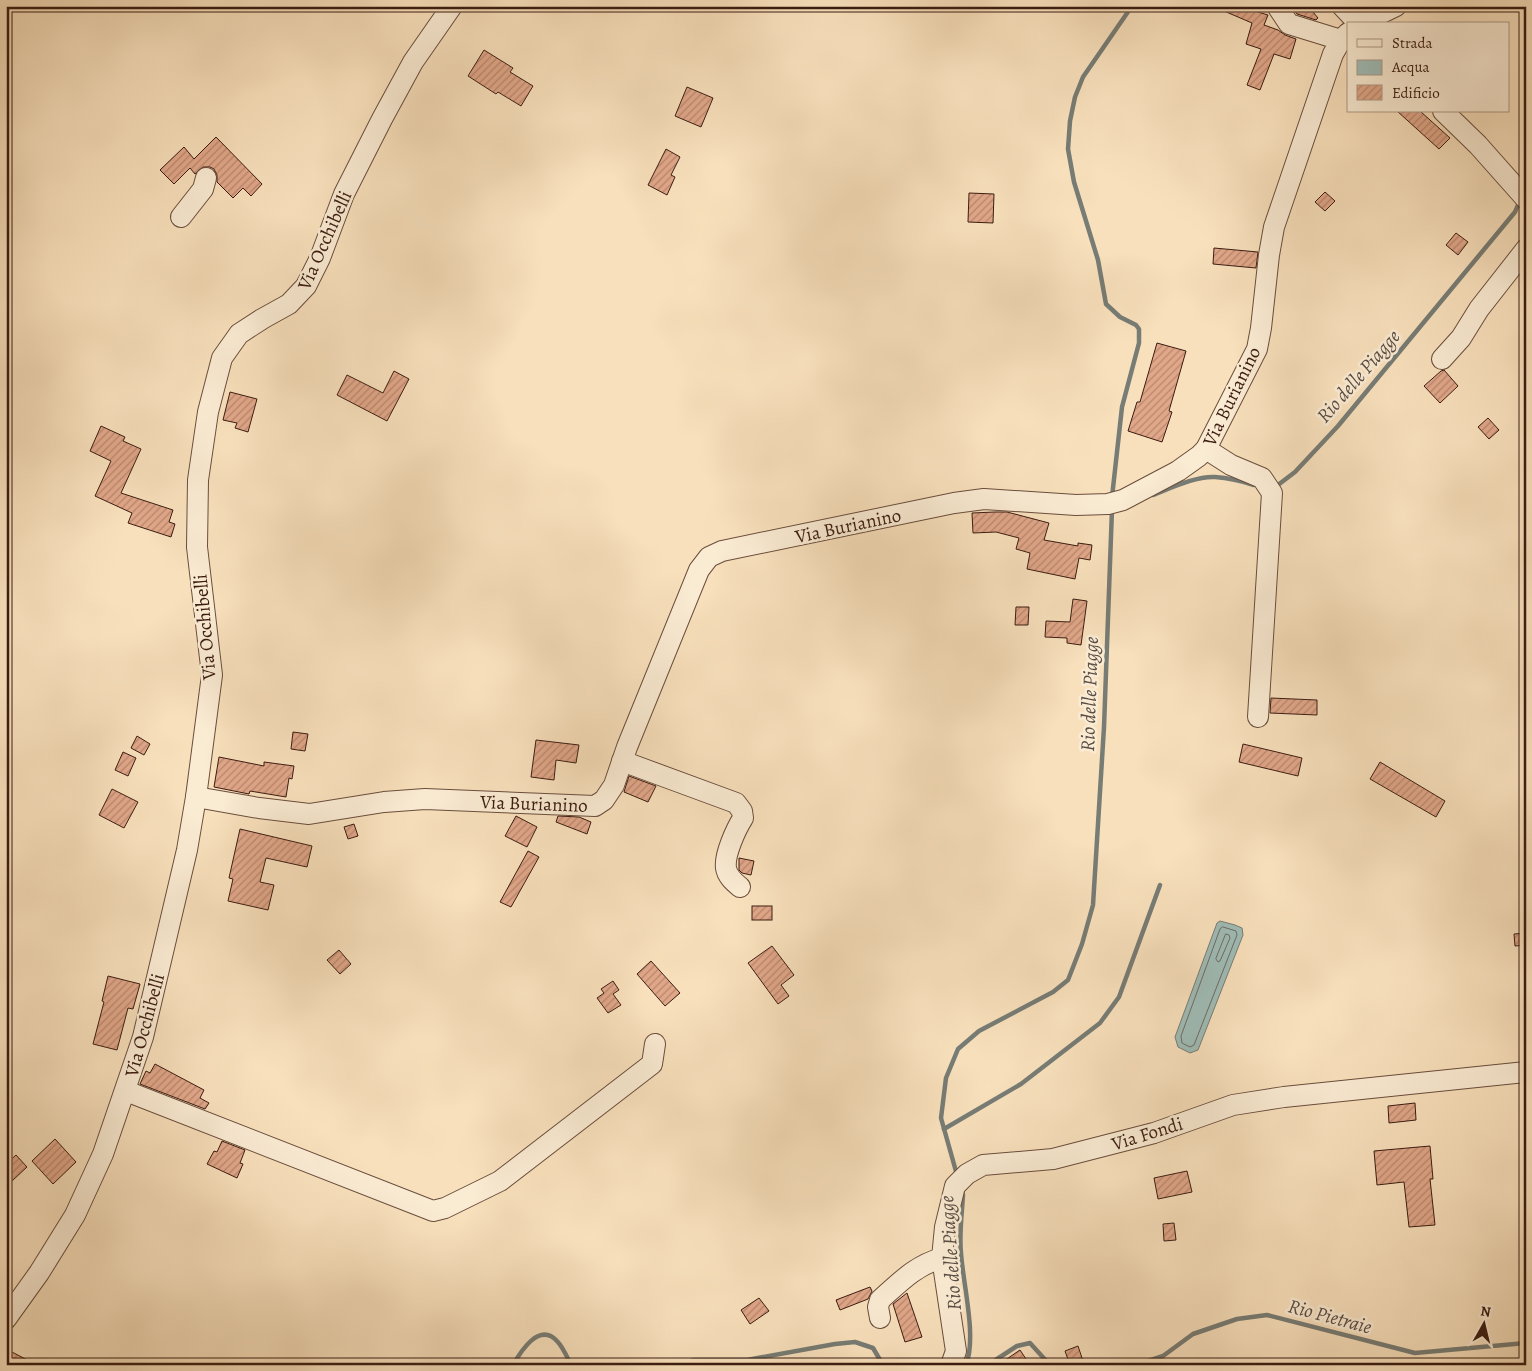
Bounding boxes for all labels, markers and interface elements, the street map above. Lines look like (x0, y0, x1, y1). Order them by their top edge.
legend (1347, 22, 1510, 112)
text: Strada (1392, 33, 1433, 53)
text: Acqua (1391, 57, 1430, 77)
text: Edificio (1392, 83, 1440, 103)
street label: Via Occhibelli (291, 187, 358, 295)
water label: Rio delle Piagge (1310, 324, 1406, 429)
street label: Via Burianino (1196, 342, 1267, 451)
street label: Via Burianino (792, 502, 904, 550)
street label: Via Occhibelli (187, 573, 223, 682)
water label: Rio delle Piagge (1074, 636, 1105, 752)
street label: Via Burianino (479, 789, 588, 819)
street label: Via Occhibelli (118, 971, 171, 1081)
street label: Via Fondi (1108, 1111, 1186, 1157)
water label: Rio delle Piagge (933, 1195, 968, 1311)
water label: Rio Pietraie (1285, 1292, 1375, 1341)
north arrow (1460, 1298, 1510, 1348)
text: N (1479, 1302, 1492, 1322)

